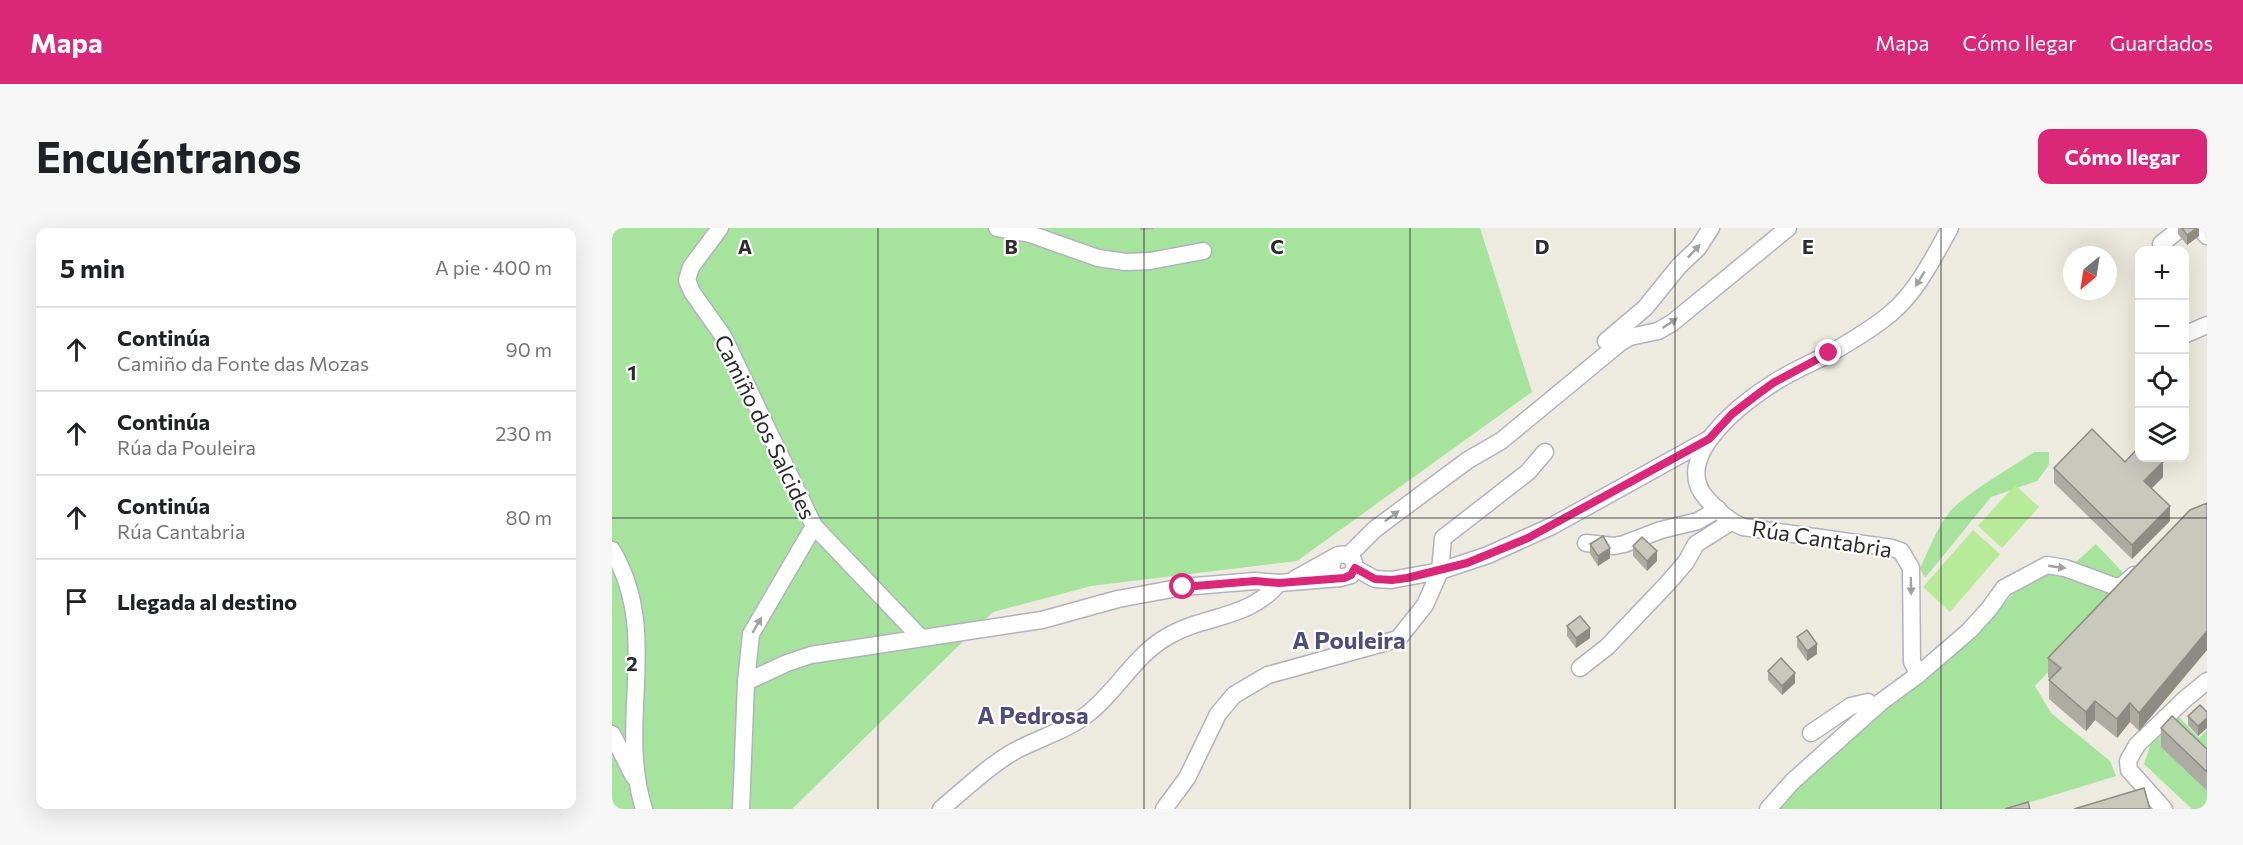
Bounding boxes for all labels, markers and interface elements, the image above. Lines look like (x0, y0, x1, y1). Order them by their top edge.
text: Mapa (30, 25, 103, 59)
text: Mapa (1875, 30, 1930, 55)
text: Cómo llegar (1963, 30, 2077, 55)
text: Guardados (2110, 30, 2213, 55)
button: Cómo llegar (2038, 129, 2207, 184)
text: Encuéntranos (36, 130, 301, 182)
text: A (738, 234, 752, 258)
text: B (1004, 234, 1018, 258)
text: C (1270, 234, 1284, 258)
text: D (1535, 234, 1549, 258)
text: E (1802, 234, 1814, 258)
one-way arrow (1686, 244, 1700, 258)
north arrow (2063, 246, 2117, 300)
map controls (2135, 246, 2189, 462)
button: + (2135, 246, 2189, 300)
text: 5 min (60, 252, 125, 283)
text: A pie · 400 m (435, 255, 552, 279)
one-way arrow (1915, 271, 1926, 287)
button: − (2135, 300, 2189, 354)
one-way arrow (1662, 318, 1678, 329)
text: Continúa (117, 324, 210, 351)
street label: Camiño dos Salcides (709, 330, 822, 524)
icon: ahead (60, 333, 93, 366)
text: 90 m (506, 337, 552, 361)
route end (1815, 339, 1841, 365)
text: Camiño da Fonte das Mozas (117, 351, 369, 375)
button: locate (2135, 354, 2189, 408)
text: 1 (627, 360, 637, 384)
text: Continúa (117, 408, 210, 435)
button: layers (2135, 408, 2189, 462)
icon: ahead (60, 417, 93, 450)
text: 230 m (495, 421, 552, 445)
text: Rúa da Pouleira (117, 435, 256, 459)
text: Continúa (117, 492, 210, 519)
icon: ahead (60, 501, 93, 534)
text: 80 m (506, 505, 552, 529)
one-way arrow (1383, 510, 1399, 522)
street label: Rúa Cantabria (1750, 514, 1894, 563)
text: Rúa Cantabria (117, 519, 245, 543)
one-way arrow (2048, 563, 2067, 572)
route start (1169, 573, 1195, 599)
one-way arrow (1906, 576, 1916, 595)
icon: arrive (60, 585, 93, 618)
text: Llegada al destino (117, 588, 297, 615)
one-way arrow (751, 617, 762, 633)
district label: A Pouleira (1292, 625, 1406, 654)
text: 2 (626, 651, 638, 675)
district label: A Pedrosa (977, 700, 1089, 729)

